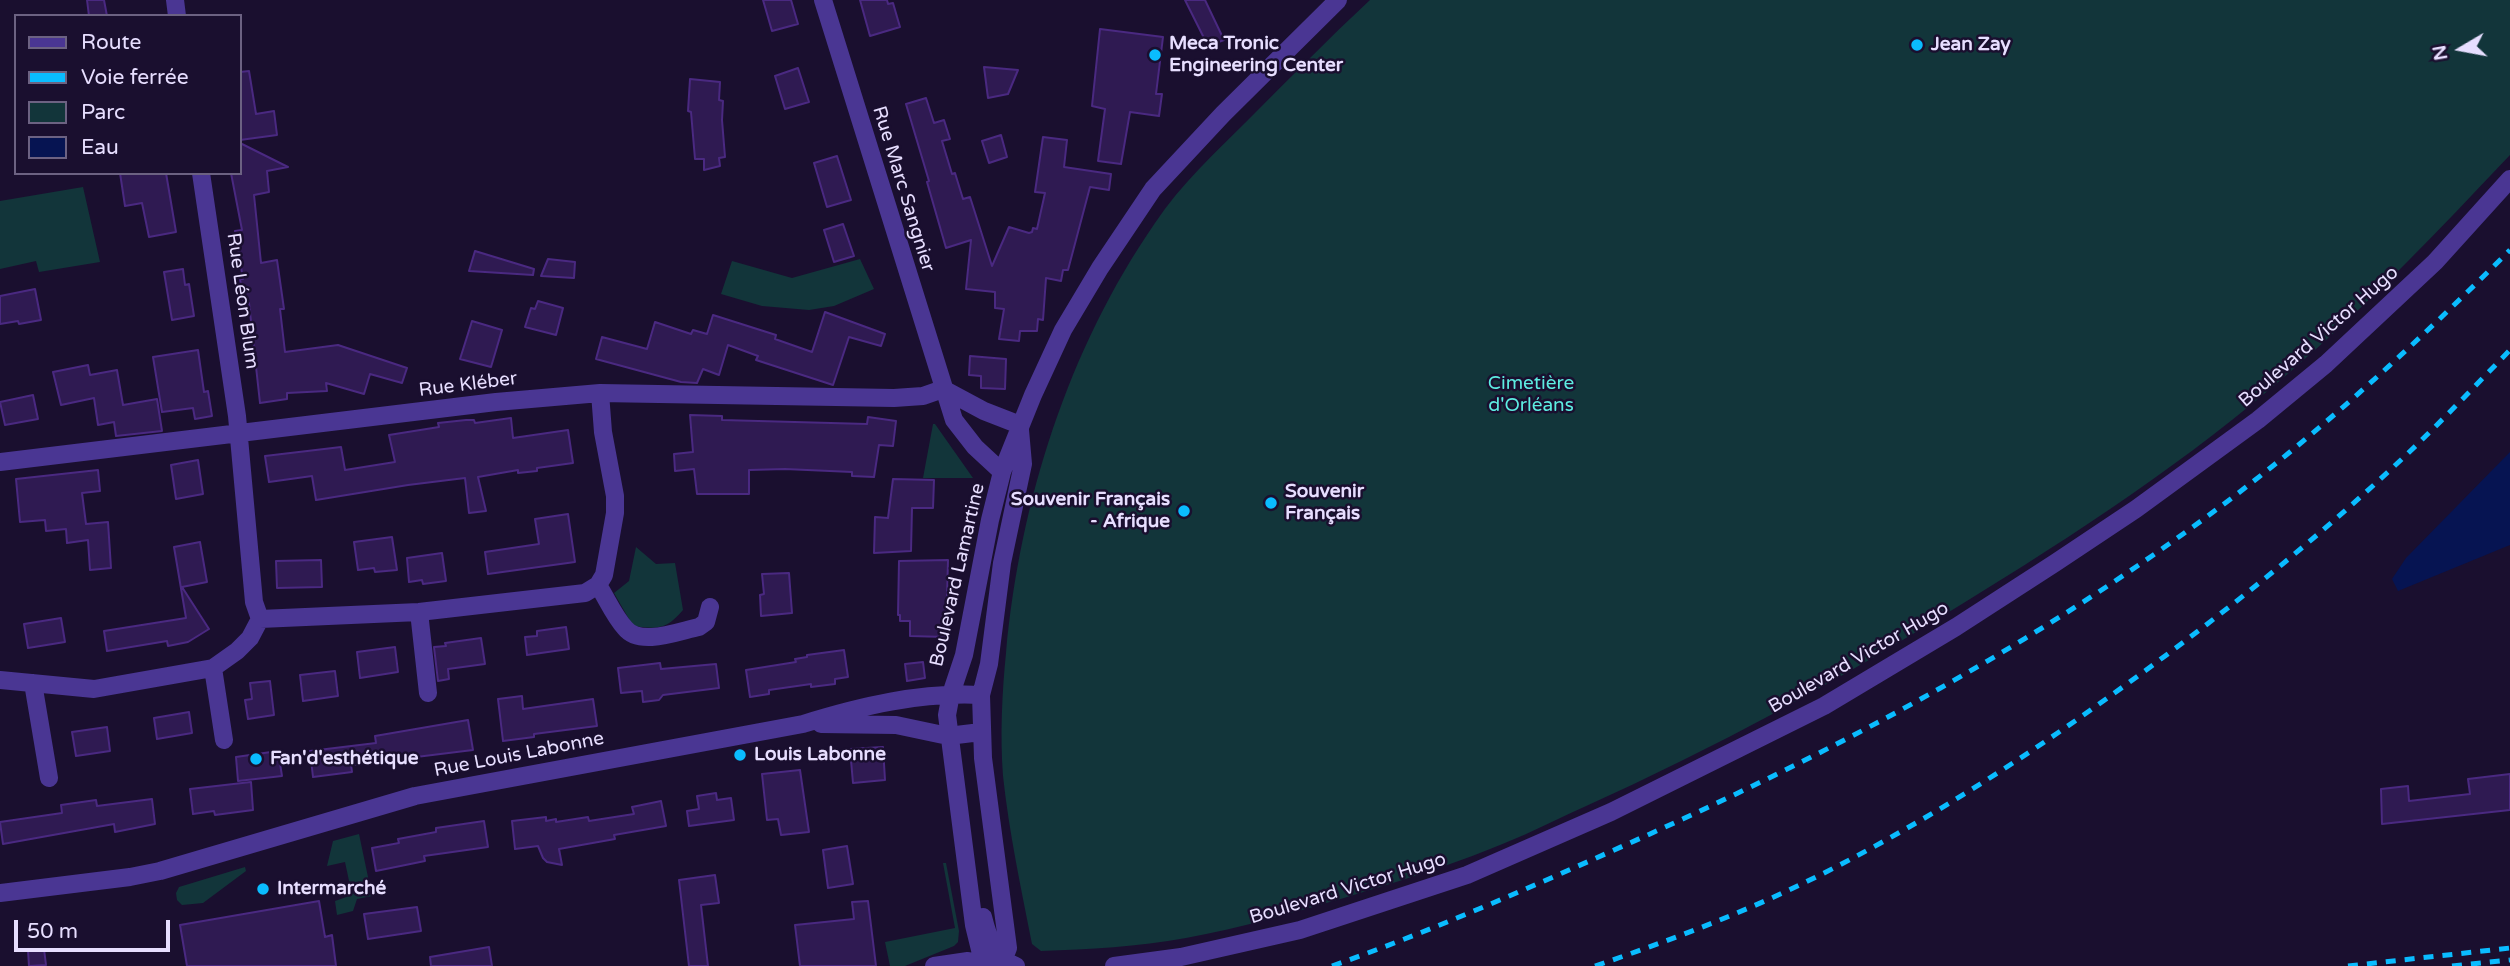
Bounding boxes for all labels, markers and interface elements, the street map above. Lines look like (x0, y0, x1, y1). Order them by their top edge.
legend (14, 14, 242, 175)
north arrow (2426, 14, 2496, 84)
text: Route (81, 30, 141, 55)
place label: Meca Tronic Engineering Center (1169, 33, 1343, 77)
place label: Jean Zay (1931, 34, 2011, 56)
marker: Jean Zay (1909, 37, 1925, 53)
text: N (2428, 43, 2452, 62)
marker: Meca Tronic Engineering Center (1147, 47, 1163, 63)
text: Voie ferrée (81, 65, 189, 90)
text: Parc (81, 100, 125, 125)
street label: Rue Marc Sangnier (867, 103, 939, 275)
text: Eau (81, 135, 119, 160)
street label: Rue Léon Blum (221, 231, 263, 371)
street label: Boulevard Victor Hugo (2235, 261, 2403, 413)
street label: Rue Kléber (417, 368, 519, 402)
park label: Cimetière d'Orléans (1488, 373, 1574, 417)
street label: Boulevard Lamartine (926, 481, 990, 669)
place label: Souvenir Français (1285, 481, 1364, 525)
place label: Souvenir Français - Afrique (1011, 489, 1170, 533)
marker: Souvenir Français (1263, 495, 1279, 511)
marker: Souvenir Français - Afrique (1176, 503, 1192, 519)
street label: Boulevard Victor Hugo (1765, 597, 1953, 719)
street label: Rue Louis Labonne (432, 727, 606, 783)
place label: Louis Labonne (754, 744, 886, 766)
marker: Louis Labonne (732, 747, 748, 763)
place label: Fan'd'esthétique (270, 748, 418, 770)
marker: Fan'd'esthétique (248, 751, 264, 767)
street label: Boulevard Victor Hugo (1247, 848, 1449, 930)
place label: Intermarché (277, 878, 386, 900)
marker: Intermarché (255, 881, 271, 897)
scale bar (18, 906, 173, 950)
text: 50 m (27, 919, 78, 944)

